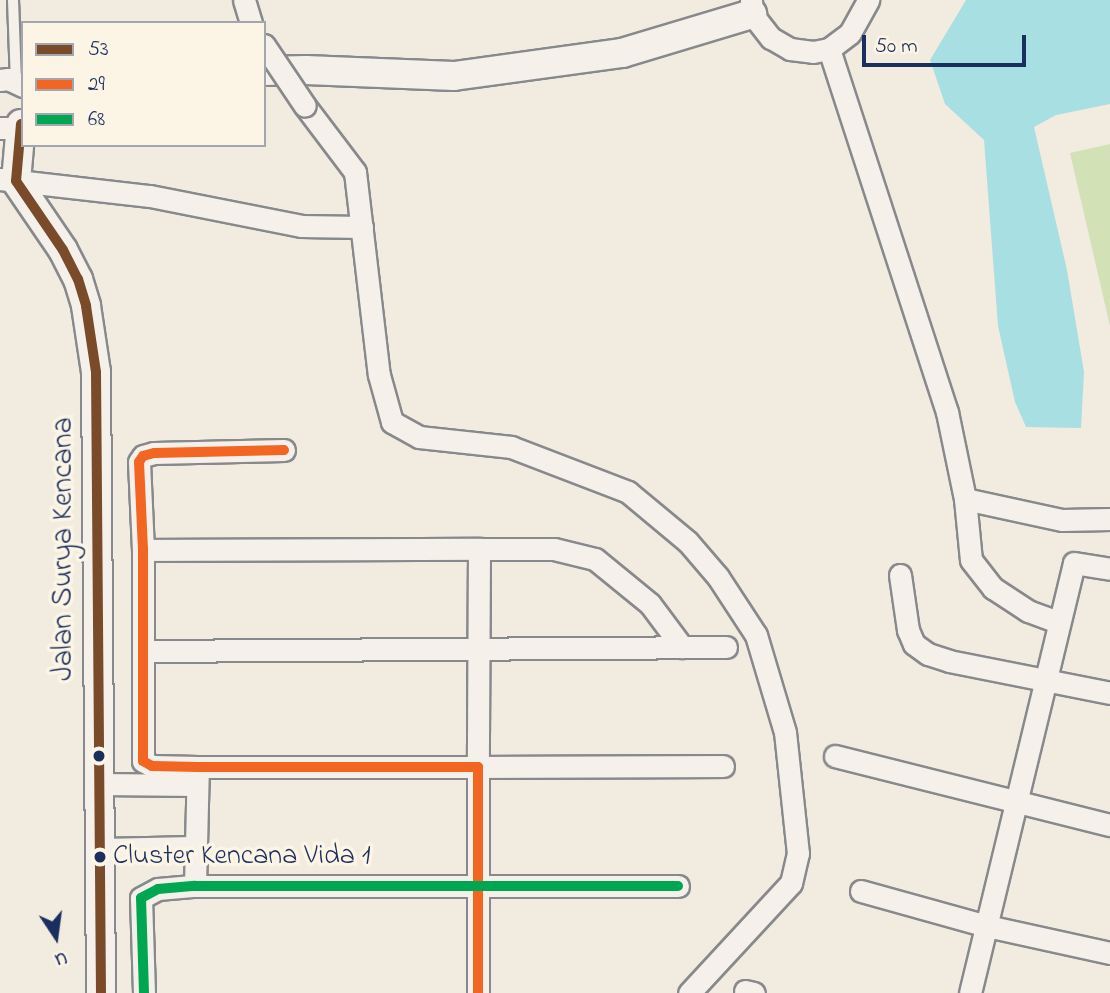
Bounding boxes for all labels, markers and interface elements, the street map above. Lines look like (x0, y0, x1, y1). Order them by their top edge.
legend (21, 21, 266, 147)
scale bar (865, 21, 1030, 65)
text: 50 m (875, 32, 918, 62)
text: 53 (88, 35, 109, 65)
text: 29 (88, 70, 105, 100)
text: 68 (88, 105, 105, 135)
street label: Jalan Surya Kencana (46, 417, 82, 681)
unlabelled marker (92, 749, 106, 763)
place label: Cluster Kencana Vida 1 (113, 840, 371, 874)
marker: Cluster Kencana Vida 1 (93, 850, 107, 864)
north arrow (21, 902, 91, 972)
text: U (52, 943, 70, 972)

